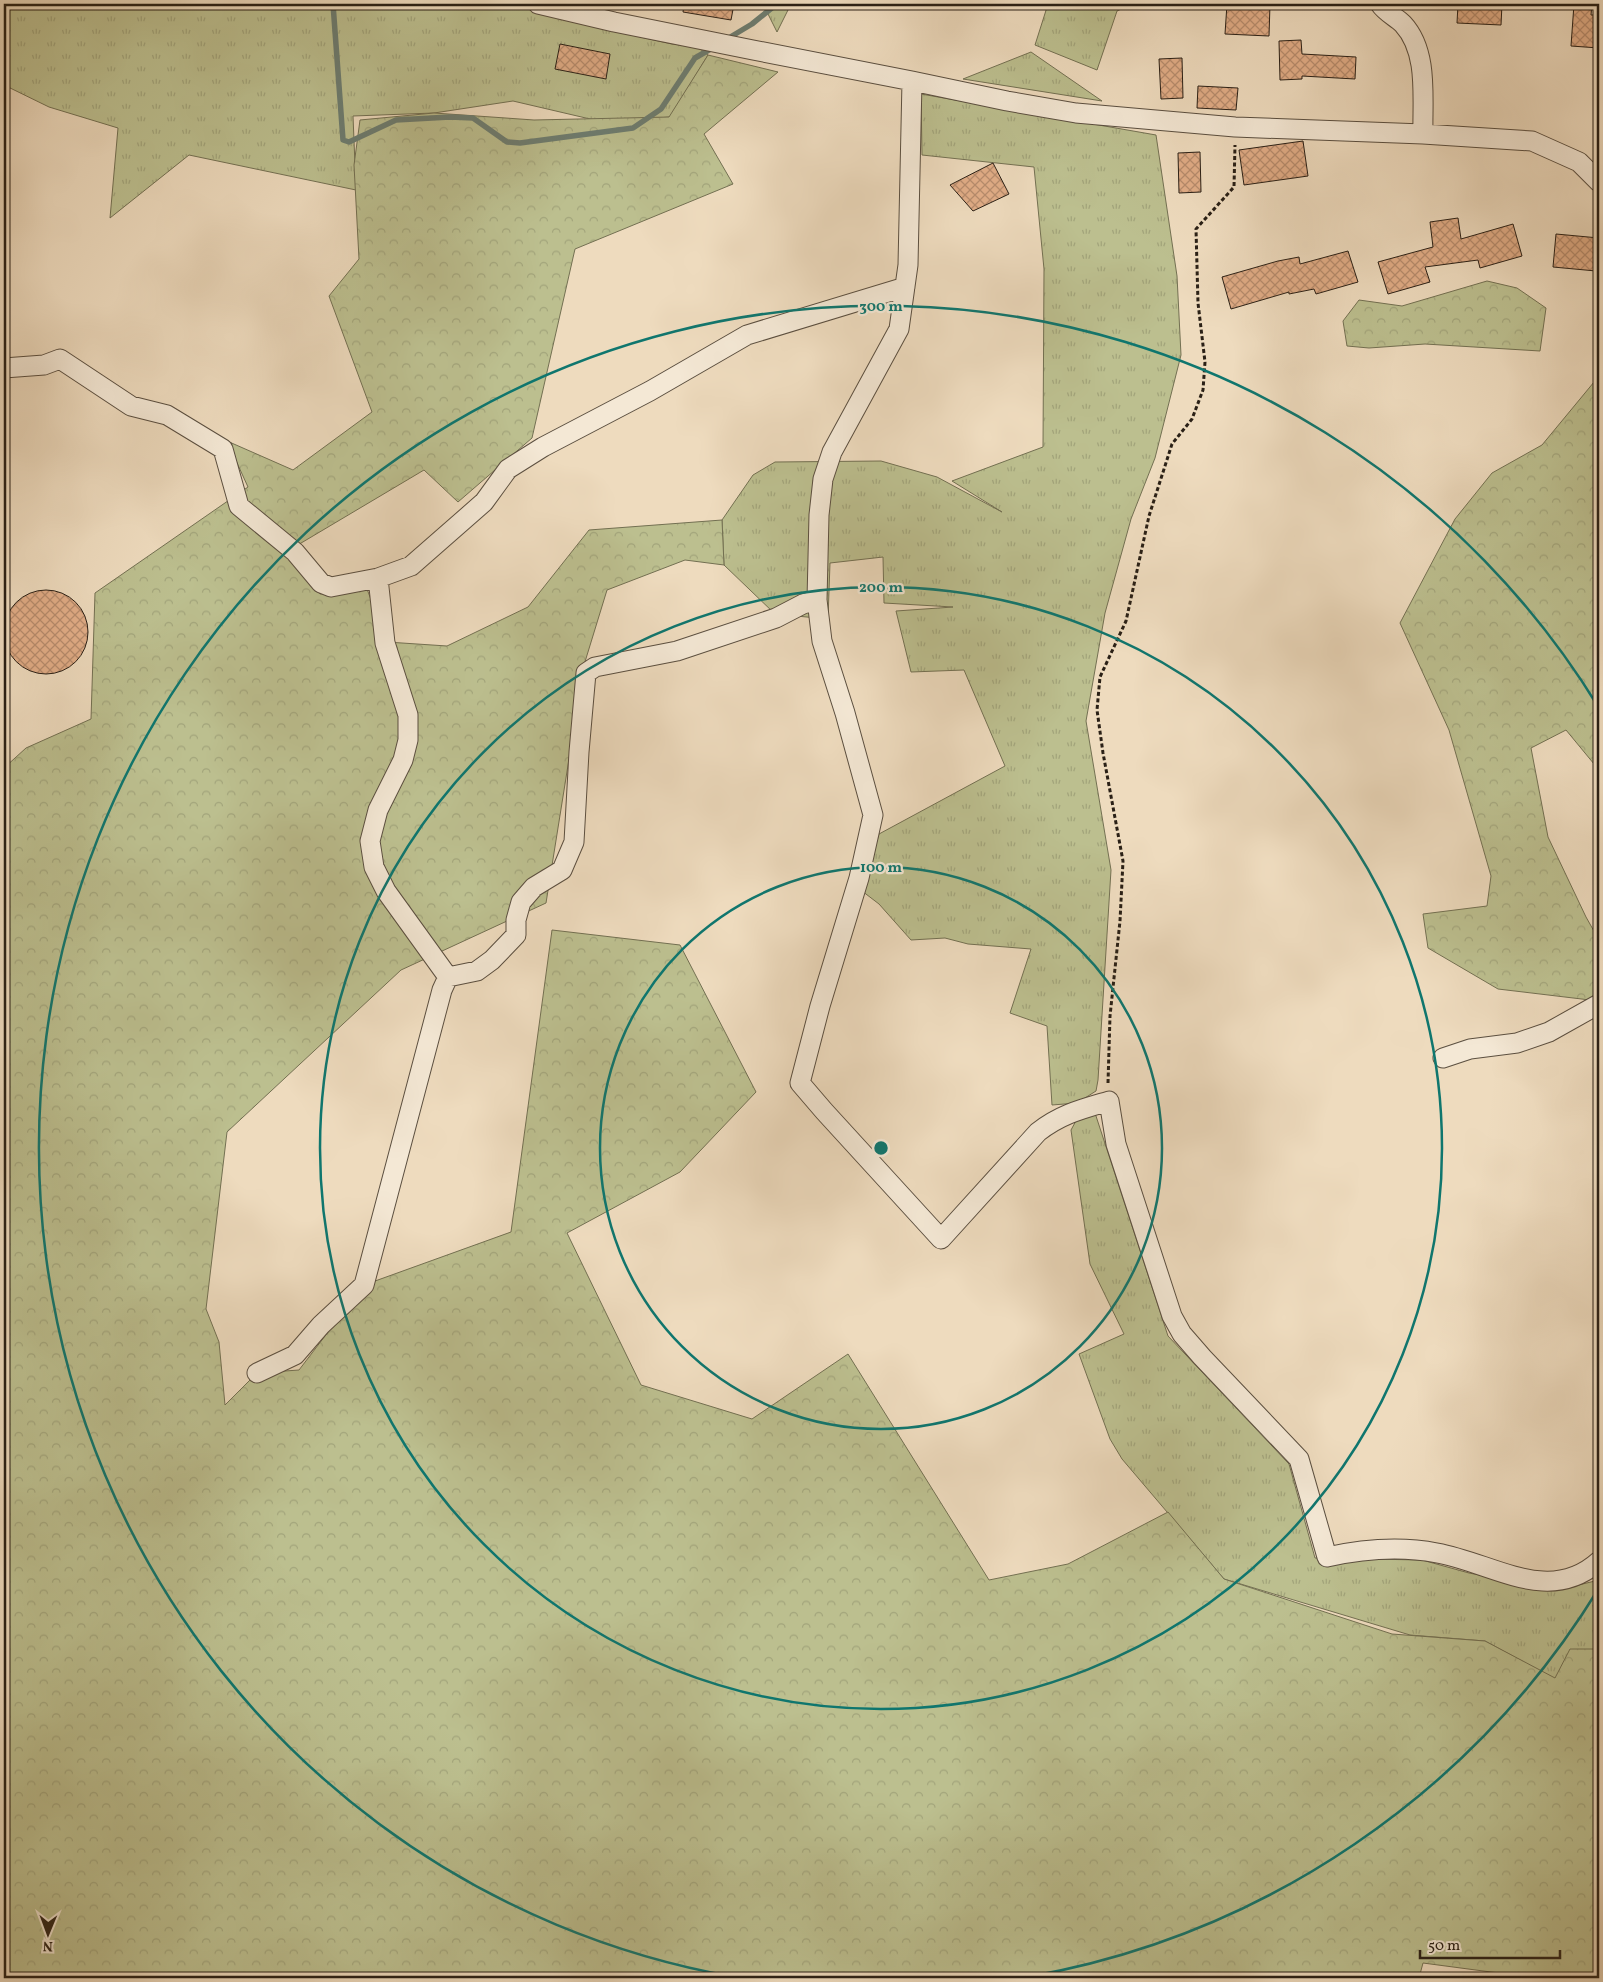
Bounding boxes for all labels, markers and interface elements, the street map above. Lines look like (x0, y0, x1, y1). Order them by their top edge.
text: 300 m (859, 297, 903, 318)
text: 200 m (859, 578, 903, 599)
text: 100 m (860, 858, 903, 879)
centre of rings (872, 1139, 890, 1157)
north arrow (22, 1910, 72, 1960)
scale bar (1420, 1927, 1560, 1959)
text: N (43, 1936, 53, 1955)
text: 50 m (1428, 1936, 1460, 1957)

